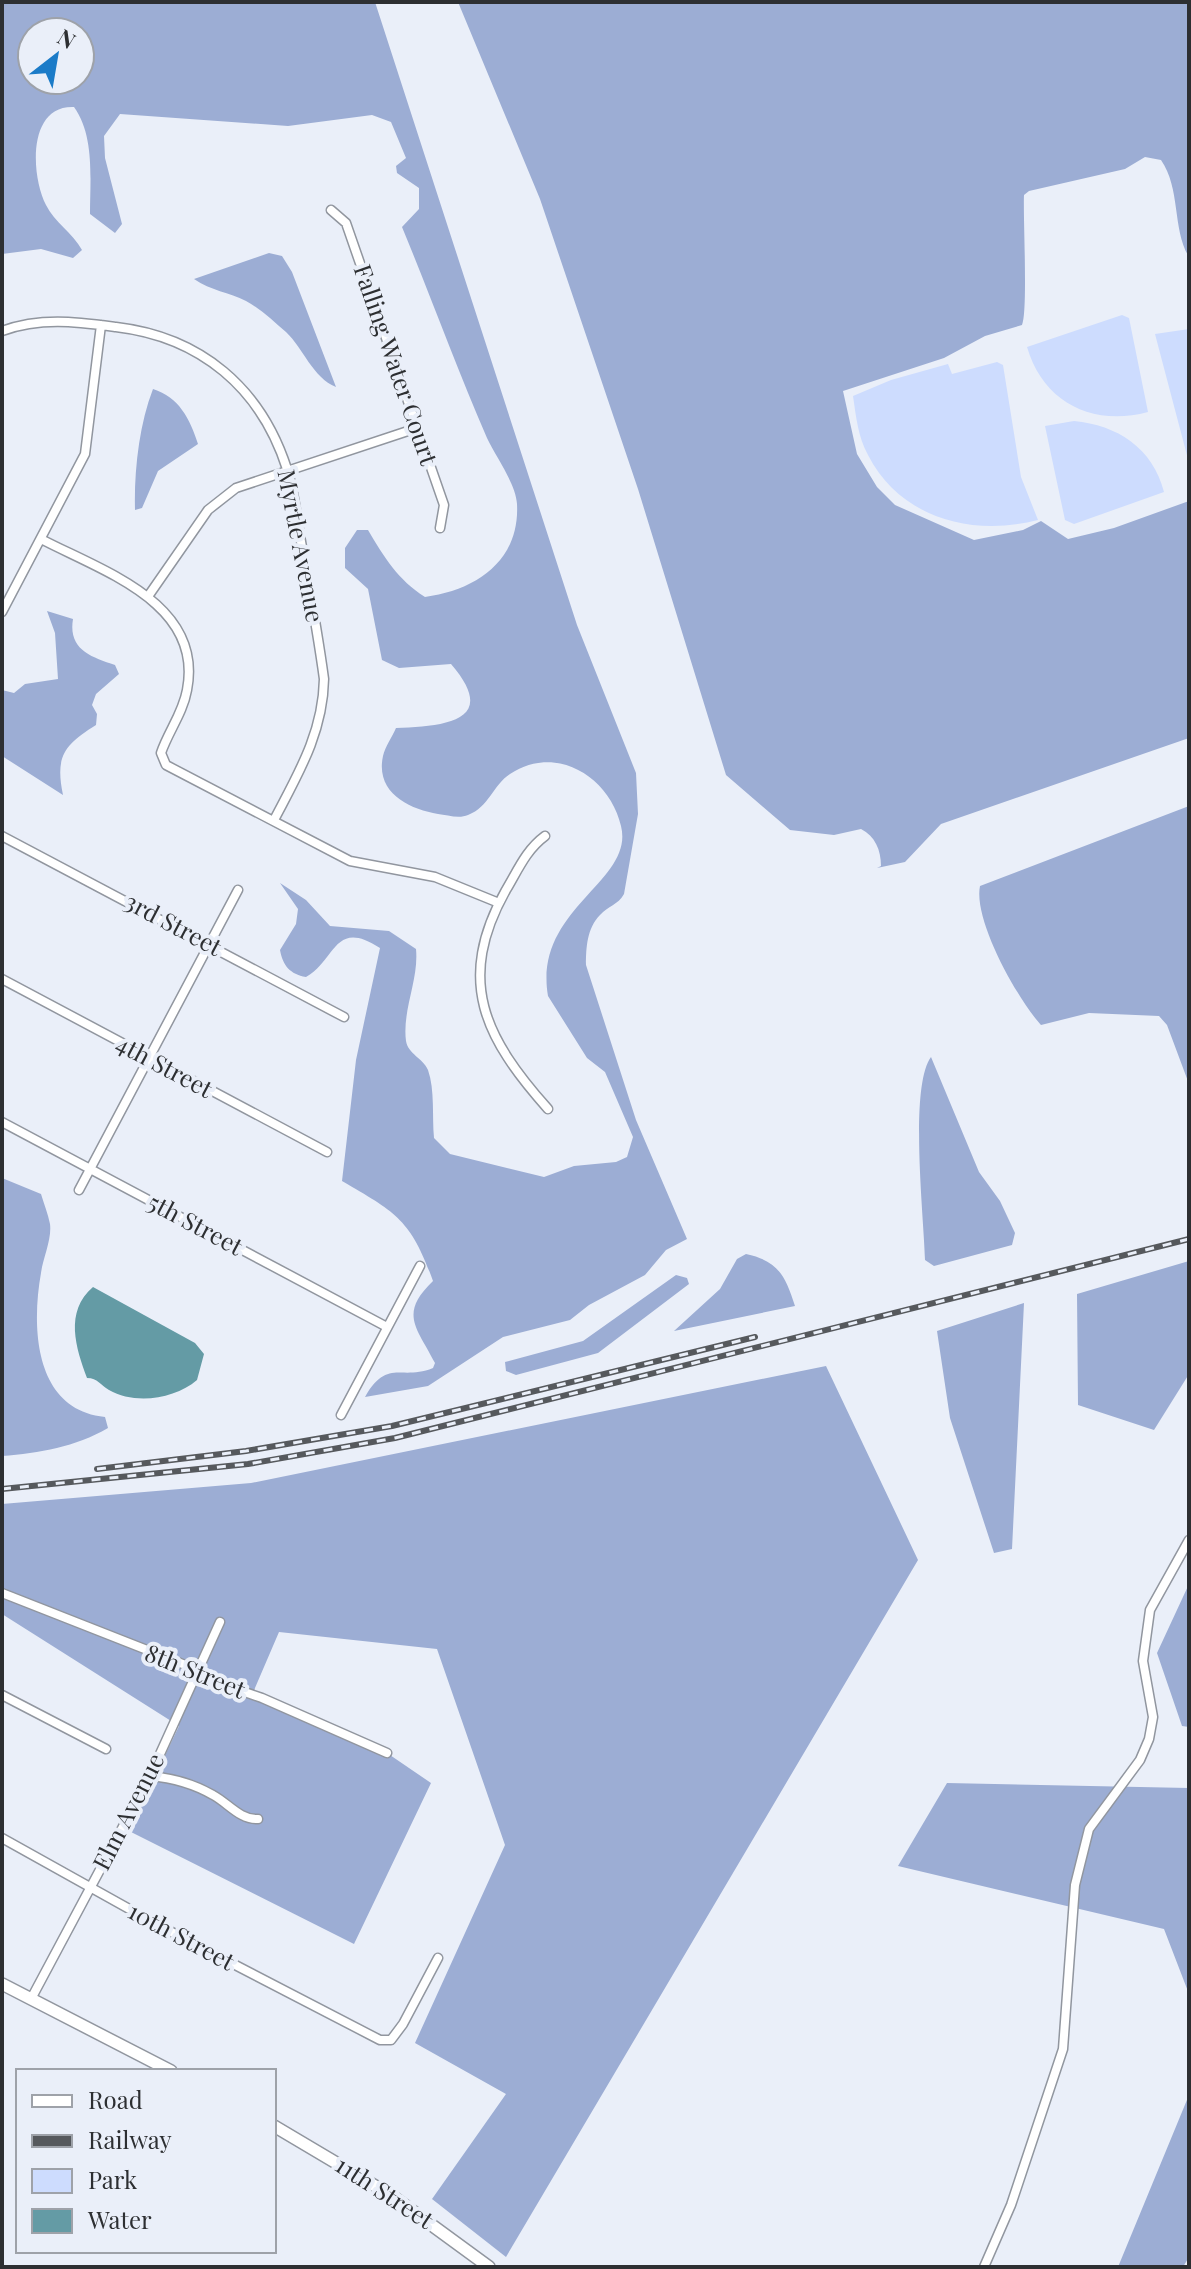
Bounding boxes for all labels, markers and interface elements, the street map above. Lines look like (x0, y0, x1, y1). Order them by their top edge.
north arrow (16, 16, 96, 96)
text: N (52, 21, 81, 55)
street label: Falling Water Court (348, 260, 446, 469)
street label: Myrtle Avenue (271, 467, 332, 625)
street label: 3rd Street (120, 884, 228, 962)
street label: 4th Street (111, 1026, 219, 1104)
street label: 5th Street (143, 1185, 249, 1262)
street label: 8th Street (141, 1636, 251, 1705)
street label: Elm Avenue (84, 1747, 170, 1875)
street label: 10th Street (123, 1894, 241, 1977)
legend (16, 2069, 276, 2253)
text: Road (88, 2083, 143, 2115)
text: Railway (88, 2123, 172, 2155)
street label: 11th Street (330, 2148, 441, 2235)
text: Park (88, 2163, 138, 2195)
text: Water (87, 2203, 152, 2235)

